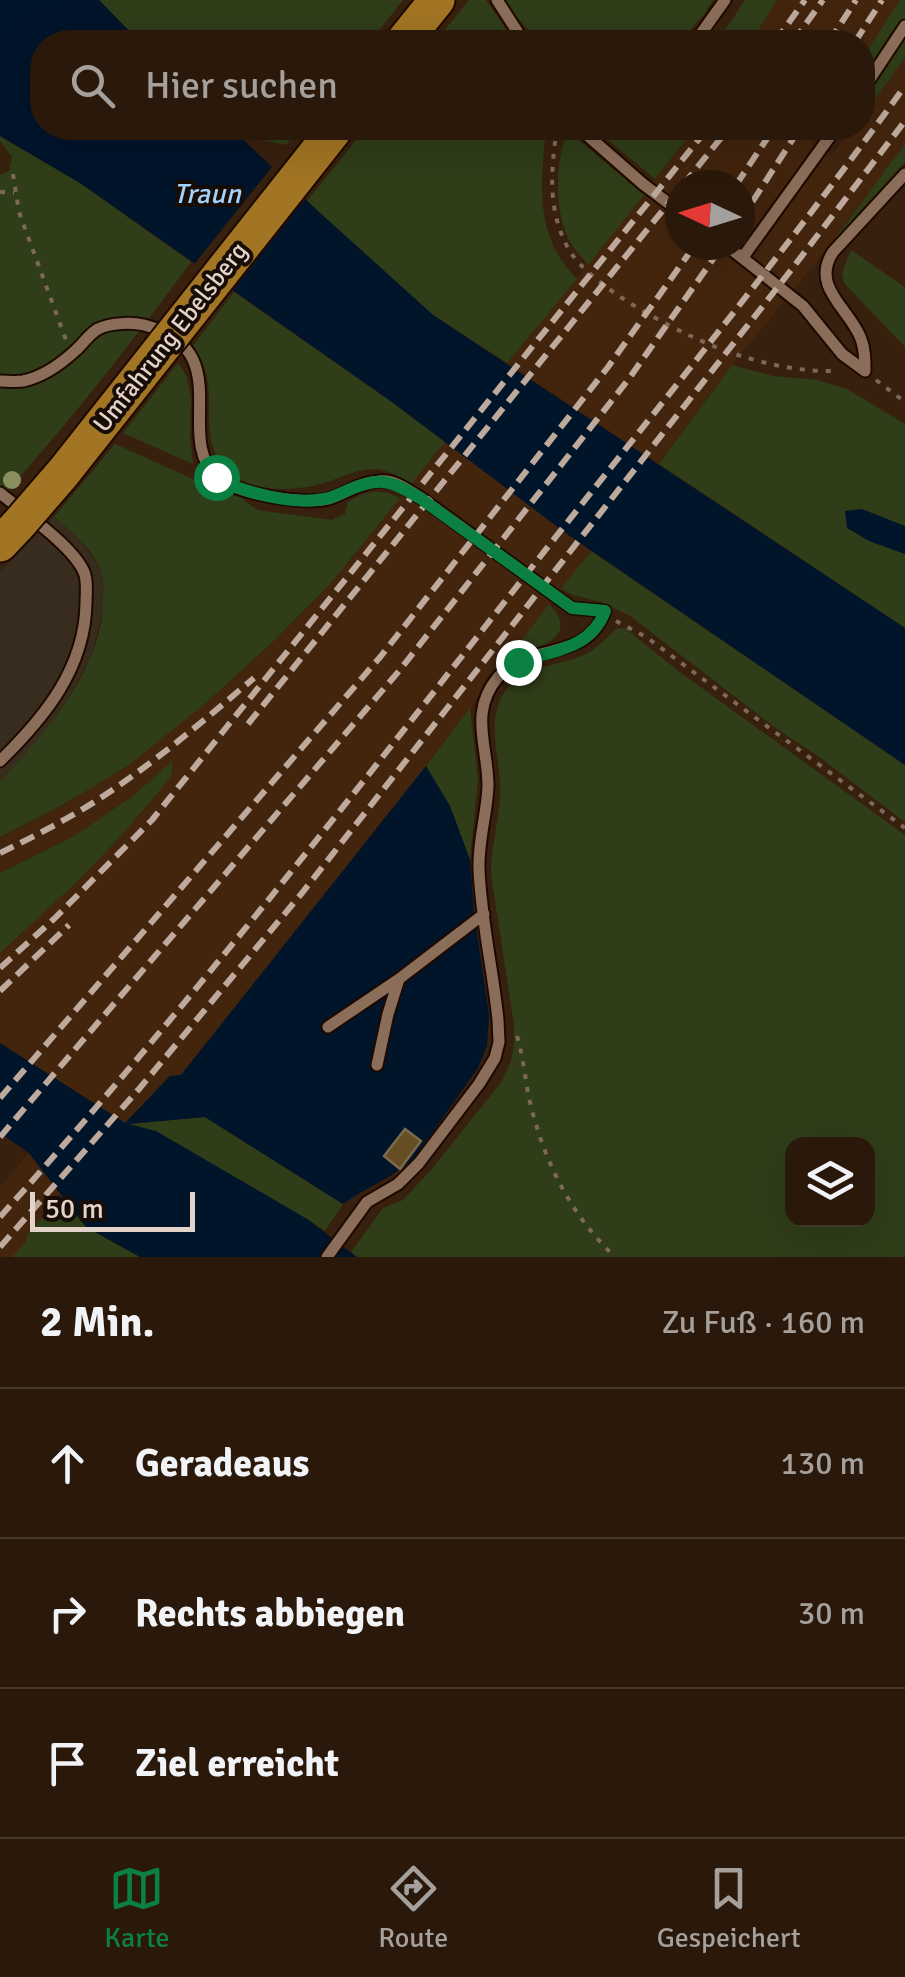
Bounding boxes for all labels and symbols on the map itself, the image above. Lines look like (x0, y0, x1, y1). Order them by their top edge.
north arrow (665, 170, 755, 260)
water label: Traun (173, 177, 241, 211)
street label: Umfahrung Ebelsberg (86, 236, 254, 438)
route start (194, 455, 240, 501)
route end (496, 640, 542, 686)
scale bar (30, 1187, 195, 1232)

